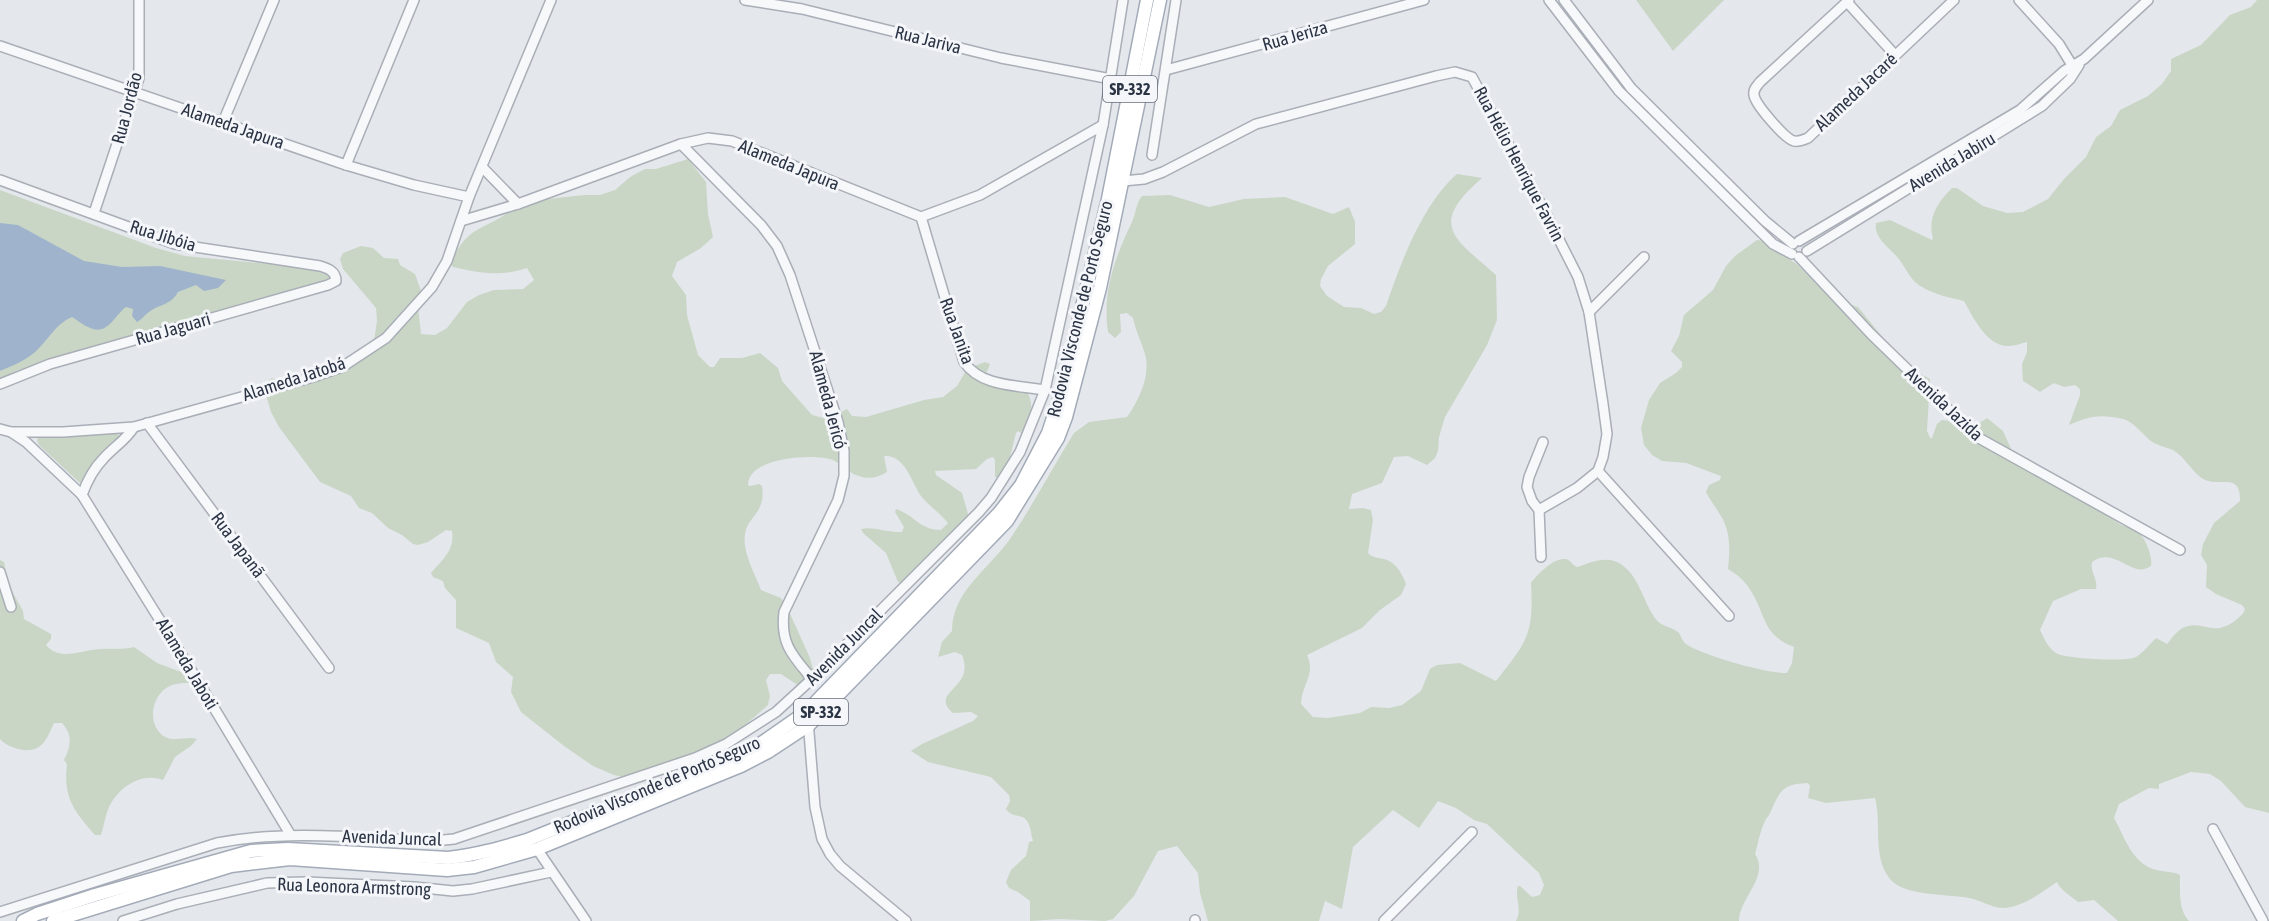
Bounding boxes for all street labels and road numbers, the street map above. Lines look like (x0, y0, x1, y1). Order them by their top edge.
street label: Rua Jeriza (1260, 16, 1330, 55)
street label: Rua Jariva (893, 21, 964, 58)
street label: Alameda Jacaré (1810, 48, 1901, 135)
street label: Rua Jordão (107, 70, 146, 146)
road number: SP-332 (1103, 76, 1157, 102)
street label: Rua Hélio Henrique Favrin (1470, 83, 1569, 245)
street label: Alameda Japura (179, 98, 287, 153)
street label: Avenida Jabiru (1905, 128, 1999, 196)
street label: Alameda Japura (736, 135, 843, 194)
street label: Rodovia Visconde de Porto Seguro (1042, 199, 1117, 419)
street label: Rua Jibóia (128, 216, 199, 255)
street label: Rua Janita (936, 295, 979, 367)
street label: Rua Jaguari (133, 308, 213, 349)
street label: Alameda Jericó (805, 348, 852, 451)
street label: Alameda Jatobá (240, 352, 348, 405)
street label: Avenida Jazida (1901, 362, 1987, 445)
street label: Rua Japanã (207, 508, 270, 582)
street label: Avenida Juncal (801, 604, 886, 689)
street label: Alameda Jaboti (152, 614, 223, 713)
road number: SP-332 (794, 699, 848, 725)
street label: Rodovia Visconde de Porto Seguro (550, 731, 763, 838)
street label: Avenida Juncal (342, 825, 442, 850)
street label: Rua Leonora Armstrong (277, 873, 432, 900)

